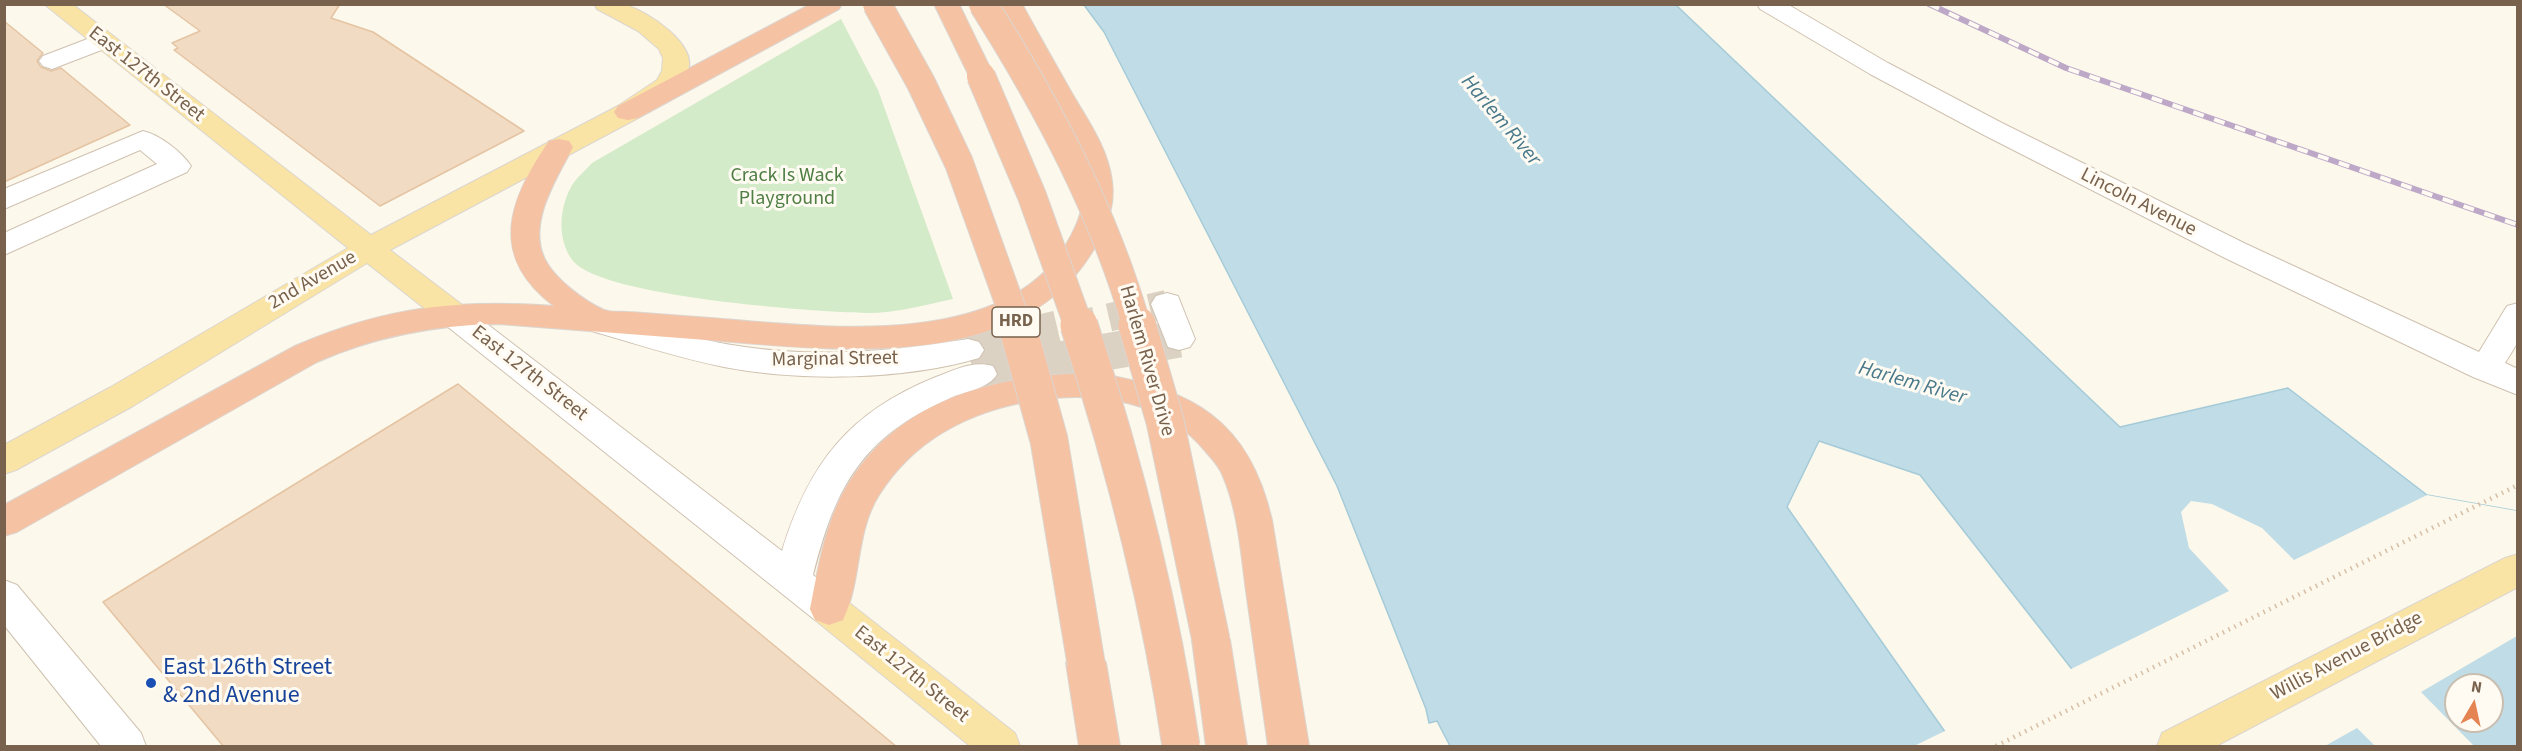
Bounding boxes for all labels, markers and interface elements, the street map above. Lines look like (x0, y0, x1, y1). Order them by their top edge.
street label: East 127th Street (83, 22, 209, 128)
water label: Harlem River (1455, 70, 1545, 172)
street label: Lincoln Avenue (2076, 164, 2200, 242)
park label: Crack Is Wack Playground (730, 165, 844, 212)
street label: 2nd Avenue (265, 246, 361, 316)
street label: Harlem River Drive (1113, 283, 1179, 439)
road number: HRD (992, 307, 1040, 337)
street label: East 127th Street (466, 321, 592, 427)
street label: Marginal Street (772, 347, 898, 373)
water label: Harlem River (1855, 357, 1969, 411)
street label: Willis Avenue Bridge (2267, 607, 2427, 707)
street label: East 127th Street (849, 621, 973, 729)
place label: East 126th Street & 2nd Avenue (163, 655, 332, 711)
north arrow (2444, 673, 2504, 733)
text: N (2470, 675, 2483, 699)
marker: East 126th Street & 2nd Avenue (144, 676, 158, 690)

